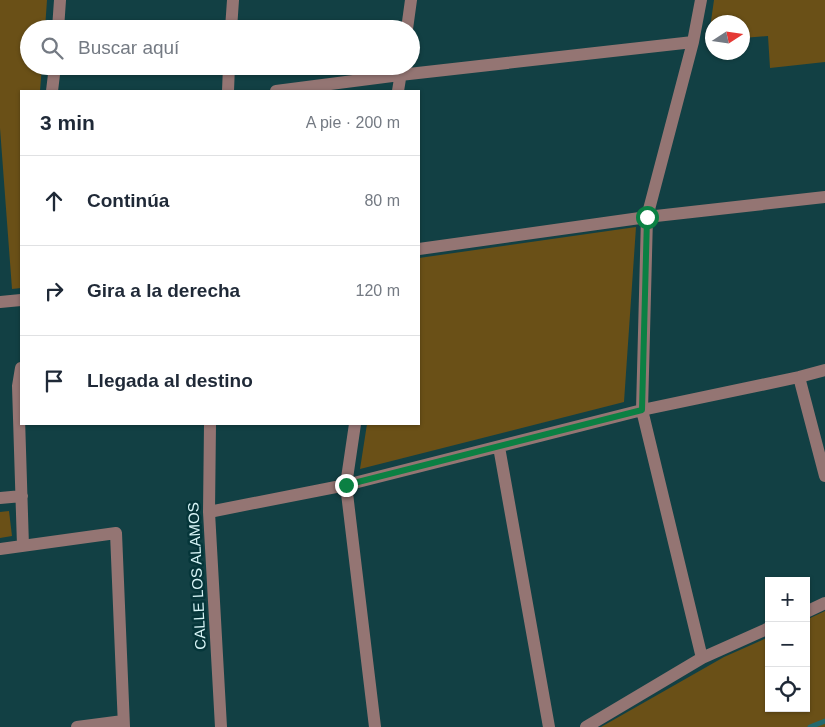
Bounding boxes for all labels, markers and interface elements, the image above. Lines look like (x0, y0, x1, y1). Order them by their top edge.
north arrow (705, 15, 750, 60)
search box (20, 20, 420, 75)
icon: search (38, 34, 66, 62)
text: Buscar aquí (78, 37, 179, 58)
text: 3 min (40, 111, 95, 134)
text: A pie · 200 m (306, 114, 400, 131)
icon: ahead (40, 187, 68, 215)
text: Continúa (87, 190, 169, 211)
text: 80 m (364, 192, 400, 209)
route start (636, 206, 659, 229)
icon: right (40, 277, 68, 305)
text: Gira a la derecha (87, 280, 240, 301)
text: 120 m (356, 282, 400, 299)
icon: arrive (40, 367, 68, 395)
text: Llegada al destino (87, 370, 253, 391)
route end (335, 474, 358, 497)
street label: CALLE LOS ALAMOS (184, 502, 209, 650)
map controls (765, 577, 810, 712)
button: + (765, 577, 810, 622)
button: − (765, 622, 810, 667)
button: locate (765, 667, 810, 712)

